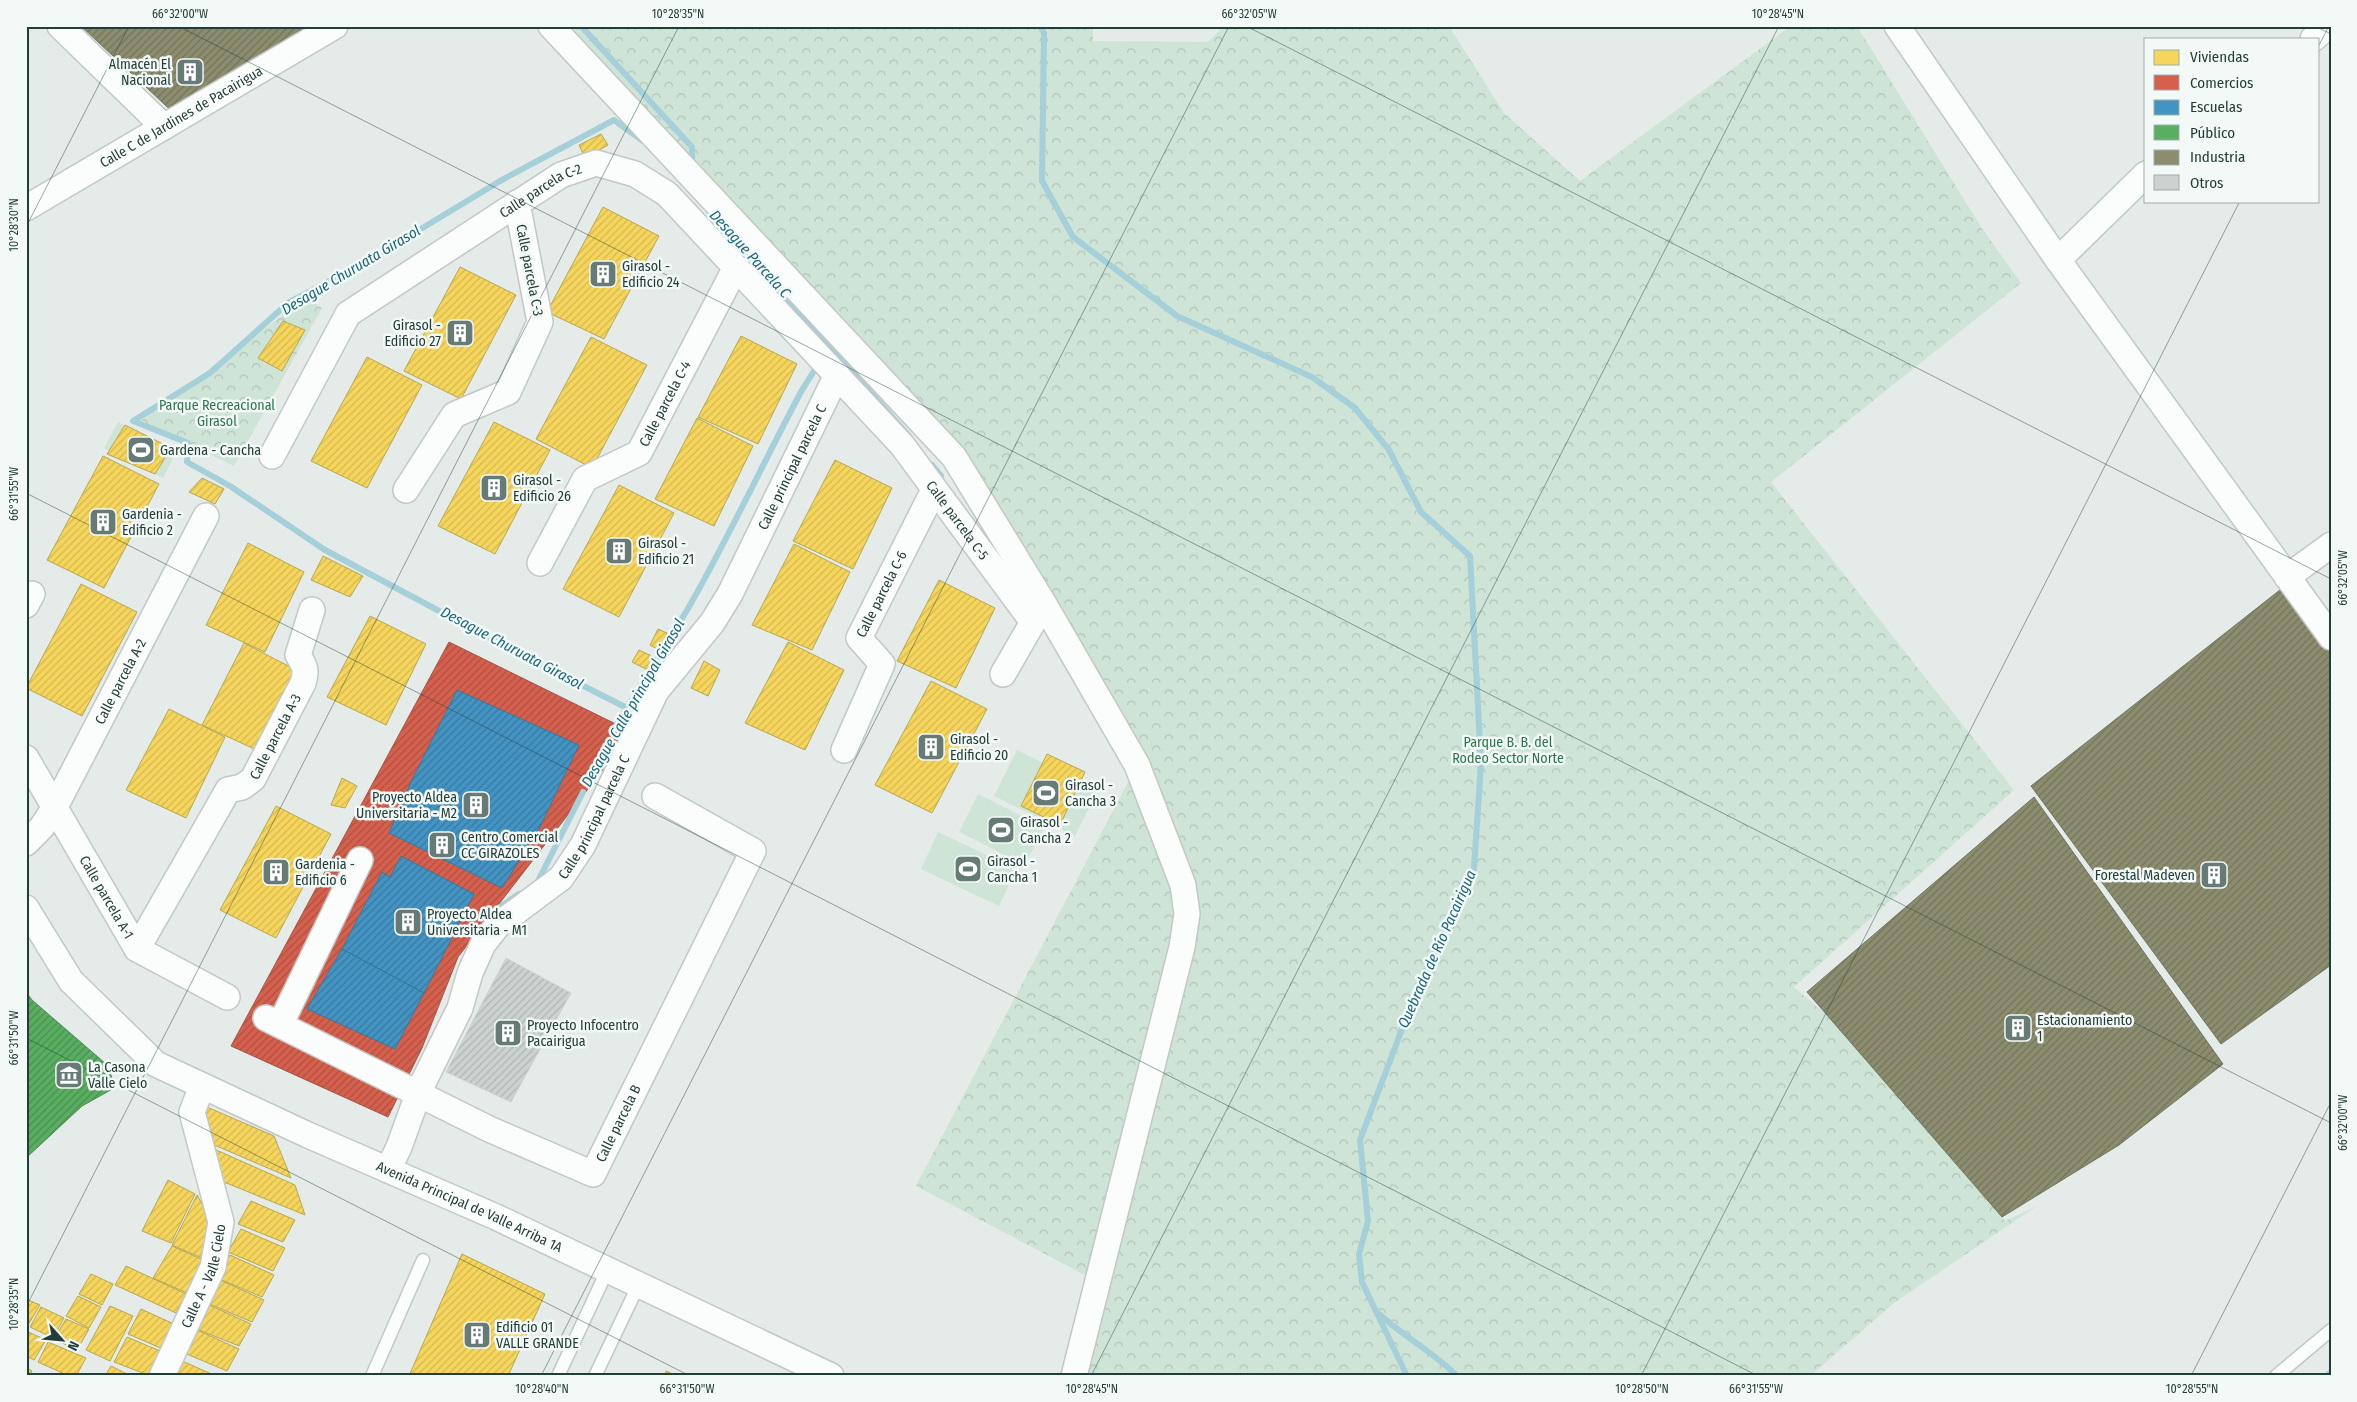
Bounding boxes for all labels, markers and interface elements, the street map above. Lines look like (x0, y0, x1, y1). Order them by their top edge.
text: 66°32'00"W (152, 7, 208, 21)
text: 10°28'35"N (652, 7, 704, 21)
text: 66°32'05"W (1221, 7, 1277, 21)
text: 10°28'45"N (1752, 7, 1804, 21)
legend (2144, 38, 2320, 202)
text: Viviendas (2190, 48, 2249, 66)
place label: Almacén El Nacional (109, 56, 171, 89)
building icon: Almacén El Nacional (175, 57, 205, 87)
street label: Calle C de Jardines de Pacairigua (97, 63, 266, 172)
text: Comercios (2190, 74, 2253, 92)
text: Escuelas (2190, 98, 2242, 116)
text: Público (2190, 124, 2235, 142)
text: Industria (2190, 148, 2245, 166)
street label: Calle parcela C-2 (496, 161, 584, 222)
text: Otros (2190, 174, 2223, 192)
text: 10°28'30"N (7, 198, 21, 252)
water label: Desague Parcela C (706, 206, 795, 303)
water label: Desague Churuata Girasol (278, 221, 424, 319)
street label: Calle parcela C-3 (512, 223, 547, 317)
place label: Girasol - Edificio 24 (622, 258, 680, 291)
building icon: Girasol - Edificio 24 (588, 259, 618, 289)
place label: Girasol - Edificio 27 (384, 317, 441, 350)
building icon: Girasol - Edificio 27 (445, 318, 475, 348)
street label: Calle parcela C-4 (636, 358, 695, 450)
park label: Parque Recreacional Girasol (159, 397, 275, 430)
street label: Calle principal parcela C (755, 402, 830, 533)
sports icon: Gardena - Cancha (126, 435, 156, 465)
place label: Gardena - Cancha (160, 442, 261, 459)
text: 66°31'55"W (7, 467, 21, 521)
place label: Girasol - Edificio 26 (513, 472, 571, 505)
building icon: Girasol - Edificio 26 (479, 473, 509, 503)
street label: Calle parcela C-5 (922, 478, 992, 563)
place label: Gardenia - Edificio 2 (122, 506, 182, 539)
building icon: Gardenia - Edificio 2 (88, 507, 118, 537)
place label: Girasol - Edificio 21 (638, 535, 694, 568)
building icon: Girasol - Edificio 21 (604, 536, 634, 566)
street label: Calle parcela C-6 (853, 548, 911, 640)
text: 66°32'05"W (2336, 550, 2350, 606)
water label: Desague Churuata Girasol (438, 603, 586, 693)
water label: Desague Calle principal Girasol (578, 616, 688, 790)
street label: Calle parcela A-2 (91, 636, 150, 727)
street label: Calle parcela A-3 (246, 691, 305, 783)
place label: Girasol - Edificio 20 (950, 731, 1008, 764)
building icon: Girasol - Edificio 20 (916, 732, 946, 762)
park label: Parque B. B. del Rodeo Sector Norte (1452, 734, 1564, 767)
street label: Calle principal parcela C (555, 753, 633, 882)
place label: Girasol - Cancha 3 (1065, 777, 1116, 810)
sports icon: Girasol - Cancha 3 (1031, 778, 1061, 808)
place label: Proyecto Aldea Universitaria - M2 (356, 789, 457, 822)
building icon: Proyecto Aldea Universitaria - M2 (461, 790, 491, 820)
place label: Girasol - Cancha 2 (1020, 814, 1071, 847)
sports icon: Girasol - Cancha 2 (986, 815, 1016, 845)
place label: Centro Comercial CC GIRAZOLES (461, 829, 558, 862)
building icon: Centro Comercial CC GIRAZOLES (427, 830, 457, 860)
street label: Calle parcela A-1 (76, 853, 137, 942)
place label: Girasol - Cancha 1 (987, 853, 1037, 886)
sports icon: Girasol - Cancha 1 (953, 854, 983, 884)
place label: Gardenia - Edificio 6 (295, 856, 355, 889)
building icon: Gardenia - Edificio 6 (261, 857, 291, 887)
building icon: Forestal Madeven (2199, 860, 2229, 890)
water label: Quebrada de Río Pacairigua (1394, 867, 1480, 1031)
place label: Forestal Madeven (2095, 867, 2195, 884)
place label: Proyecto Aldea Universitaria - M1 (427, 906, 527, 939)
building icon: Proyecto Aldea Universitaria - M1 (393, 907, 423, 937)
text: 66°31'50"W (7, 1011, 21, 1065)
place label: Estacionamiento 1 (2037, 1012, 2132, 1045)
building icon: Estacionamiento 1 (2003, 1013, 2033, 1043)
place label: Proyecto Infocentro Pacairigua (527, 1017, 639, 1050)
building icon: Proyecto Infocentro Pacairigua (493, 1018, 523, 1048)
place label: La Casona Valle Cielo (88, 1059, 147, 1092)
museum icon: La Casona Valle Cielo (54, 1060, 84, 1090)
street label: Calle parcela B (592, 1082, 645, 1165)
text: 66°32'00"W (2336, 1095, 2350, 1151)
street label: Avenida Principal de Valle Arriba 1A (374, 1158, 566, 1257)
street label: Calle A - Valle Cielo (178, 1223, 229, 1331)
text: 10°28'35"N (7, 1278, 21, 1330)
north arrow (38, 1314, 88, 1364)
place label: Edificio 01 VALLE GRANDE (496, 1319, 579, 1352)
building icon: Edificio 01 VALLE GRANDE (462, 1320, 492, 1350)
text: N (64, 1338, 83, 1353)
text: 10°28'40"N (515, 1382, 569, 1396)
text: 66°31'50"W (660, 1382, 714, 1396)
text: 10°28'45"N (1066, 1382, 1118, 1396)
text: 10°28'50"N (1615, 1382, 1669, 1396)
text: 66°31'55"W (1729, 1382, 1783, 1396)
text: 10°28'55"N (2166, 1382, 2218, 1396)

